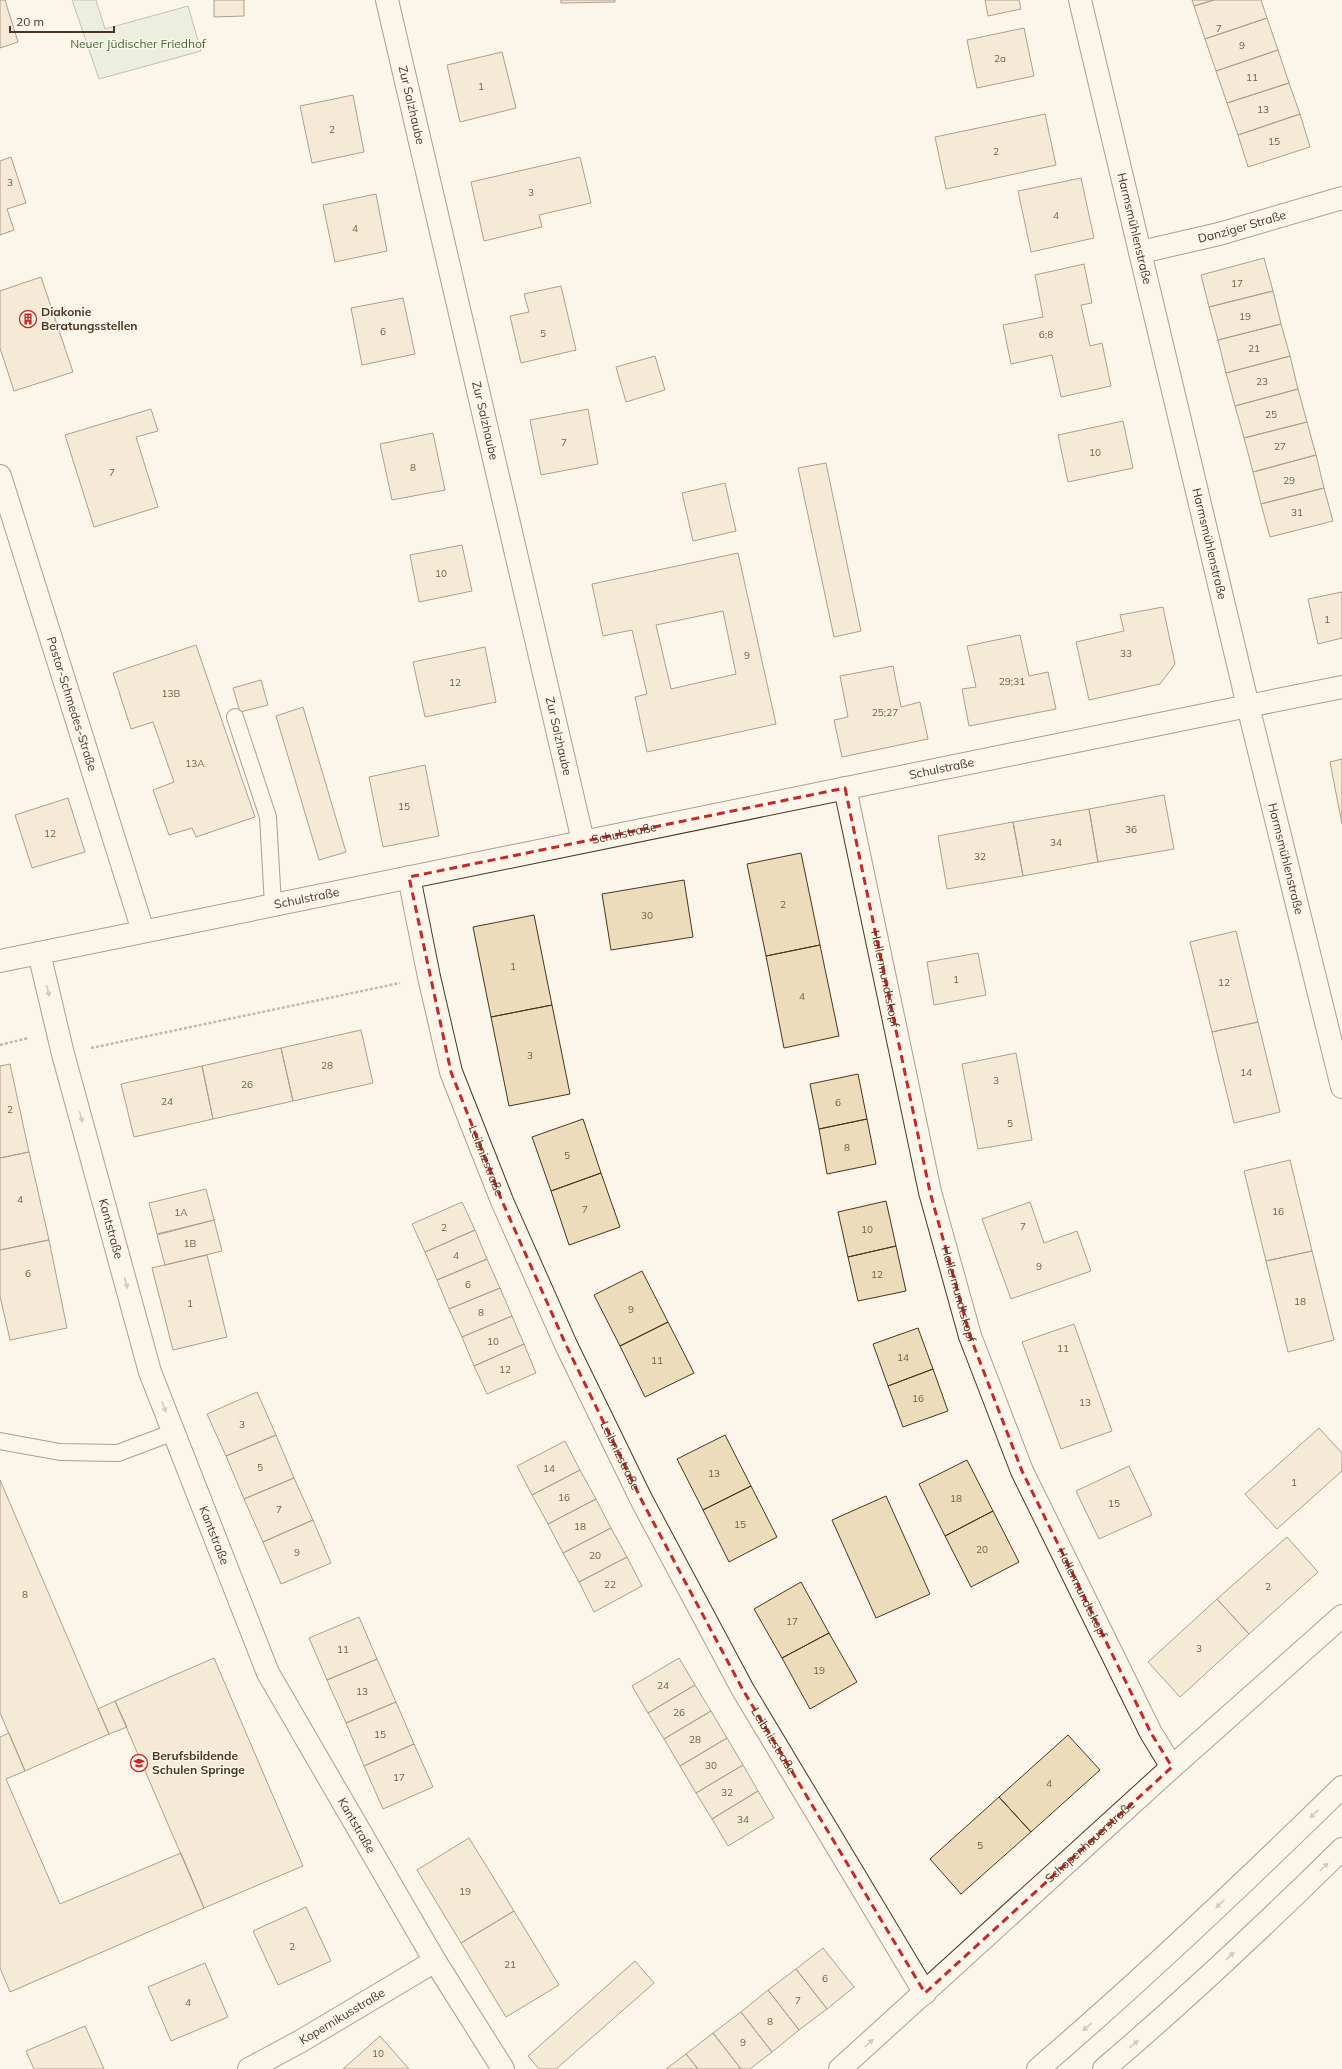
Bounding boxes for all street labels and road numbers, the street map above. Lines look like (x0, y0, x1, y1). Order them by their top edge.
street label: Zur Salzhaube (396, 64, 428, 146)
street label: Harmsmühlenstraße (1114, 171, 1155, 286)
street label: Danziger Straße (1196, 207, 1288, 246)
street label: Zur Salzhaube (469, 380, 502, 461)
street label: Harmsmühlenstraße (1189, 487, 1230, 601)
street label: Pastor-Schmedes-Straße (44, 635, 100, 773)
street label: Zur Salzhaube (543, 695, 575, 777)
street label: Schulstraße (908, 754, 975, 782)
street label: Harmsmühlenstraße (1265, 801, 1307, 916)
street label: Schulstraße (590, 819, 658, 847)
street label: Schulstraße (273, 884, 340, 912)
street label: Hallermundtskopf (868, 929, 903, 1030)
street label: Leibnizstraße (466, 1123, 507, 1198)
street label: Kantstraße (96, 1197, 127, 1260)
street label: Hallermundtskopf (938, 1244, 980, 1345)
street label: Leibnizstraße (597, 1419, 644, 1492)
street label: Kantstraße (196, 1504, 233, 1567)
street label: Hallermundtskopf (1054, 1545, 1112, 1641)
street label: Leibnizstraße (748, 1705, 800, 1777)
street label: Kantstraße (335, 1795, 379, 1856)
street label: Schopenhauerstraße (1042, 1797, 1138, 1886)
street label: Kopernikusstraße (296, 1985, 387, 2047)

